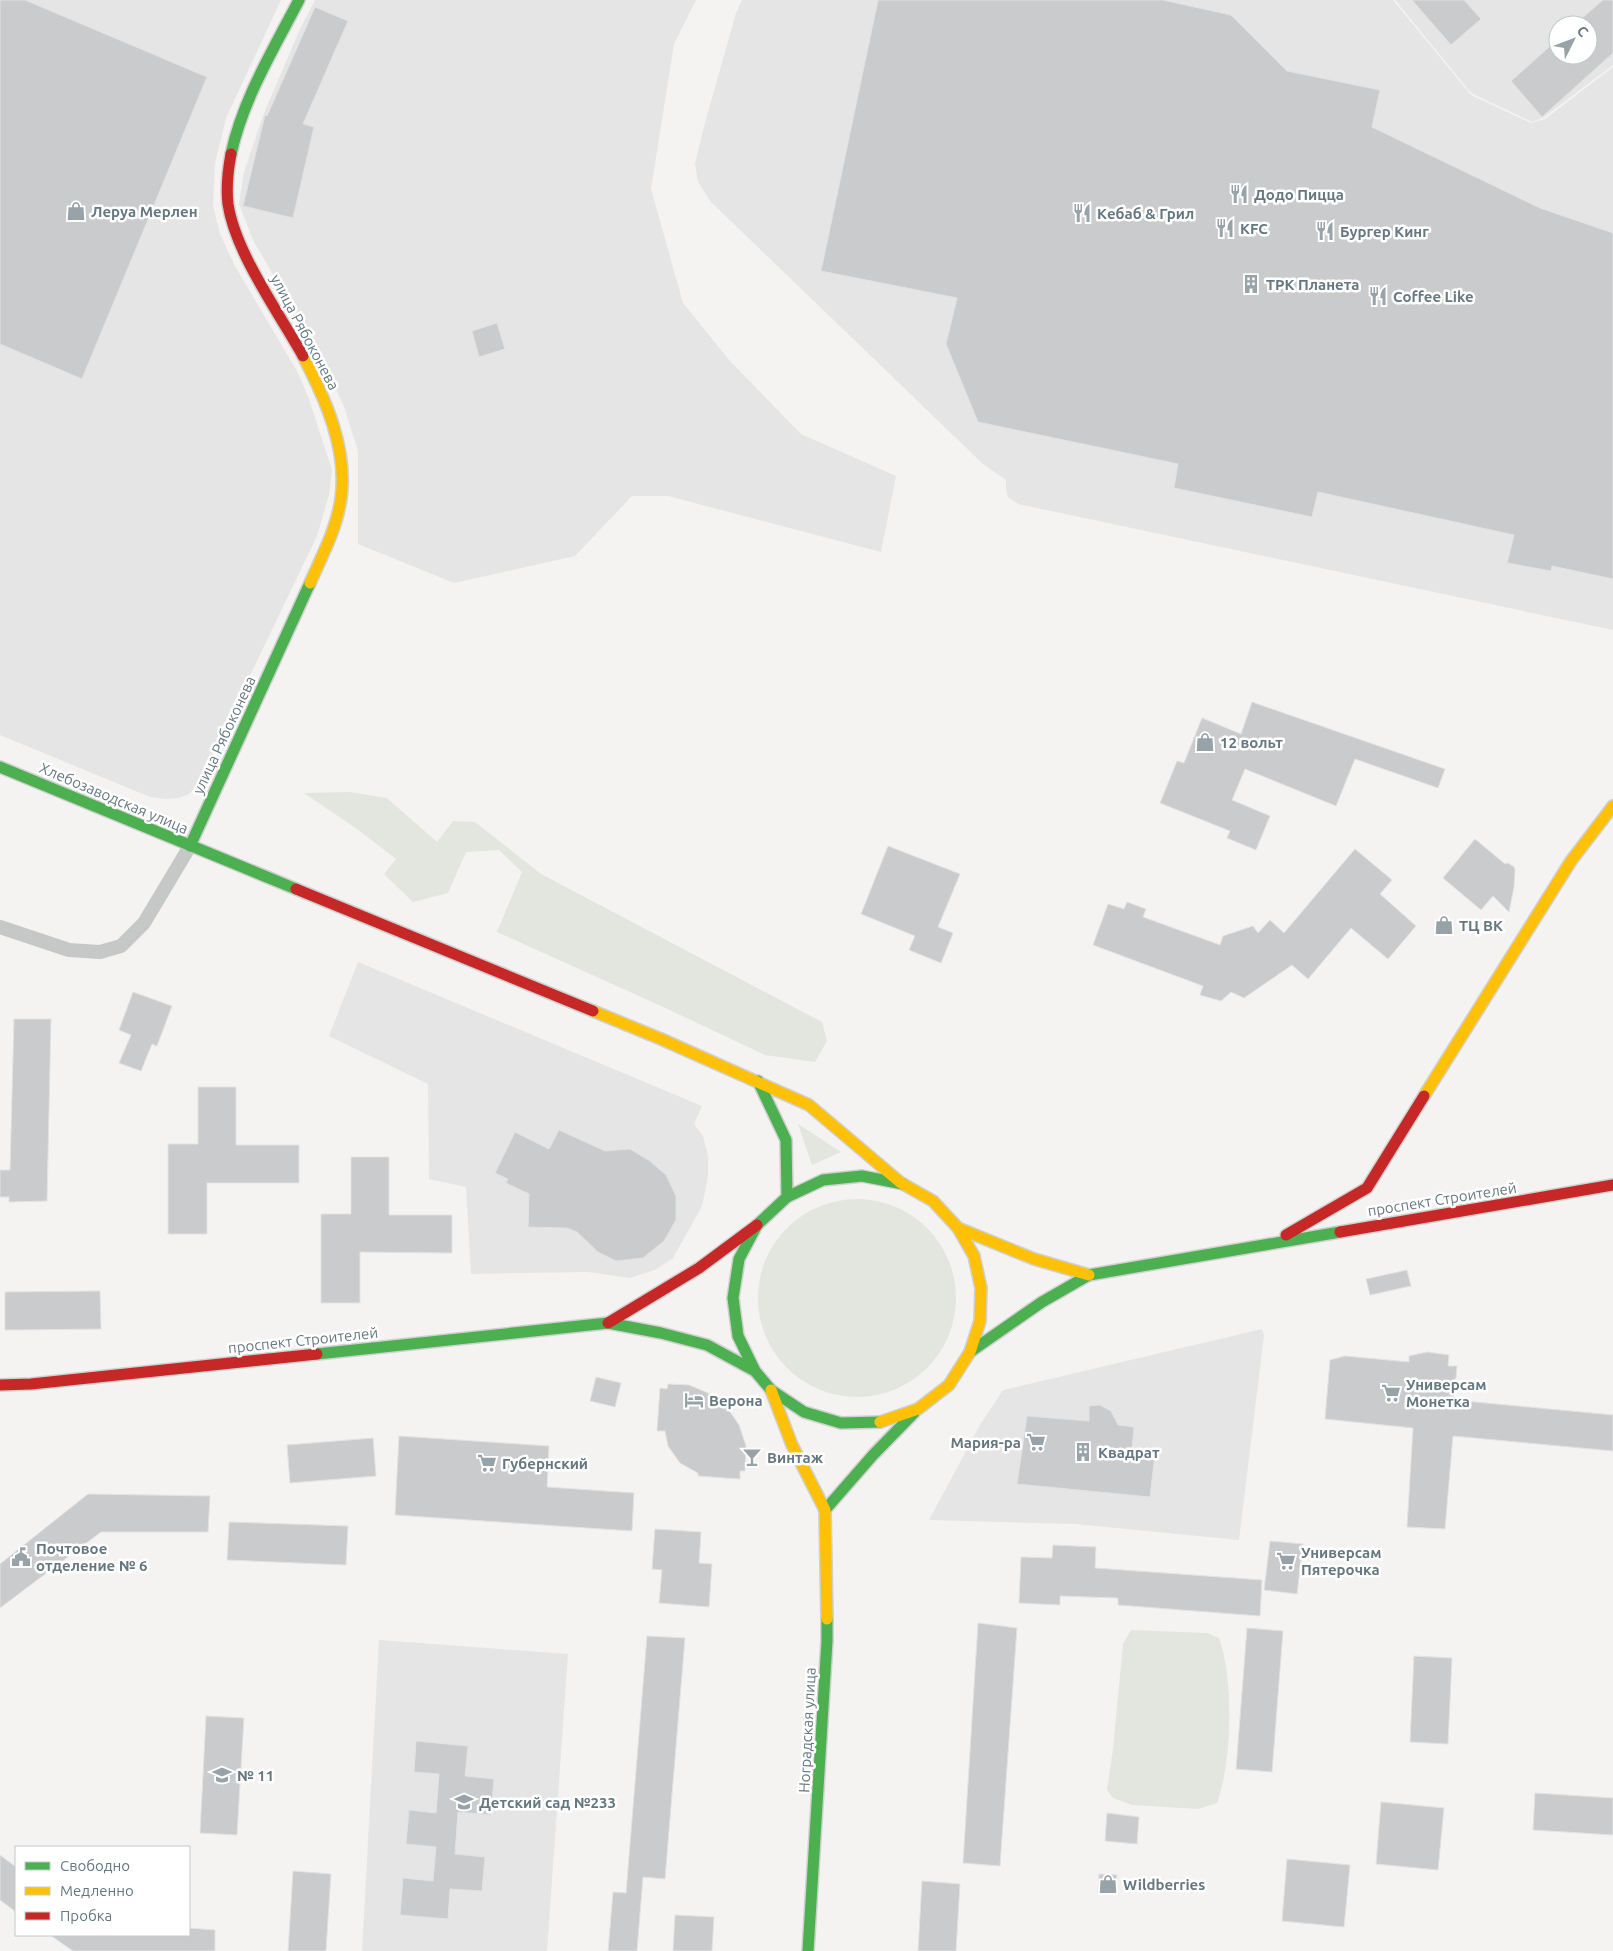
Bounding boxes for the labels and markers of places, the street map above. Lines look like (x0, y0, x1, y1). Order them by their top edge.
restaurant icon: Додо Пицца (1228, 183, 1250, 205)
place label: Додо Пицца (1254, 186, 1344, 203)
shop icon: Леруа Мерлен (65, 200, 87, 222)
restaurant icon: Кeбаб & Грил (1071, 202, 1093, 224)
place label: Леруа Мерлен (91, 203, 198, 220)
place label: Кeбаб & Грил (1097, 205, 1194, 222)
restaurant icon: KFC (1214, 217, 1236, 239)
place label: KFC (1240, 220, 1268, 237)
restaurant icon: Бургер Кинг (1314, 220, 1336, 242)
place label: Бургер Кинг (1340, 223, 1429, 240)
building icon: ТРК Планета (1240, 273, 1262, 295)
place label: ТРК Планета (1266, 276, 1359, 293)
restaurant icon: Coffee Like (1367, 285, 1389, 307)
place label: Coffee Like (1393, 288, 1474, 305)
shop icon: 12 вольт (1194, 731, 1216, 753)
place label: 12 вольт (1220, 734, 1283, 751)
shop icon: ТЦ ВК (1433, 914, 1455, 936)
place label: ТЦ ВК (1459, 917, 1503, 934)
place label: Универсам Монетка (1406, 1376, 1487, 1410)
supermarket icon: Универсам Монетка (1380, 1382, 1402, 1404)
hotel icon: Верона (683, 1389, 705, 1411)
place label: Верона (709, 1392, 763, 1409)
supermarket icon: Мария-ра (1025, 1431, 1047, 1453)
place label: Мария-ра (950, 1434, 1021, 1451)
building icon: Квадрат (1072, 1441, 1094, 1463)
place label: Квадрат (1098, 1444, 1160, 1461)
bar icon: Винтаж (741, 1446, 763, 1468)
place label: Винтаж (767, 1449, 824, 1466)
supermarket icon: Губернский (476, 1452, 498, 1474)
place label: Губернский (502, 1455, 588, 1472)
place label: Почтовое отделение № 6 (36, 1540, 148, 1574)
place label: Универсам Пятерочка (1301, 1544, 1382, 1578)
public building icon: Почтовое отделение № 6 (10, 1546, 32, 1568)
supermarket icon: Универсам Пятерочка (1275, 1550, 1297, 1572)
school or university icon: № 11 (211, 1764, 233, 1786)
place label: № 11 (237, 1767, 274, 1784)
school or university icon: Детский сад №233 (453, 1791, 475, 1813)
place label: Детский сад №233 (479, 1794, 616, 1811)
shop icon: Wildberries (1097, 1873, 1119, 1895)
place label: Wildberries (1123, 1876, 1205, 1893)

